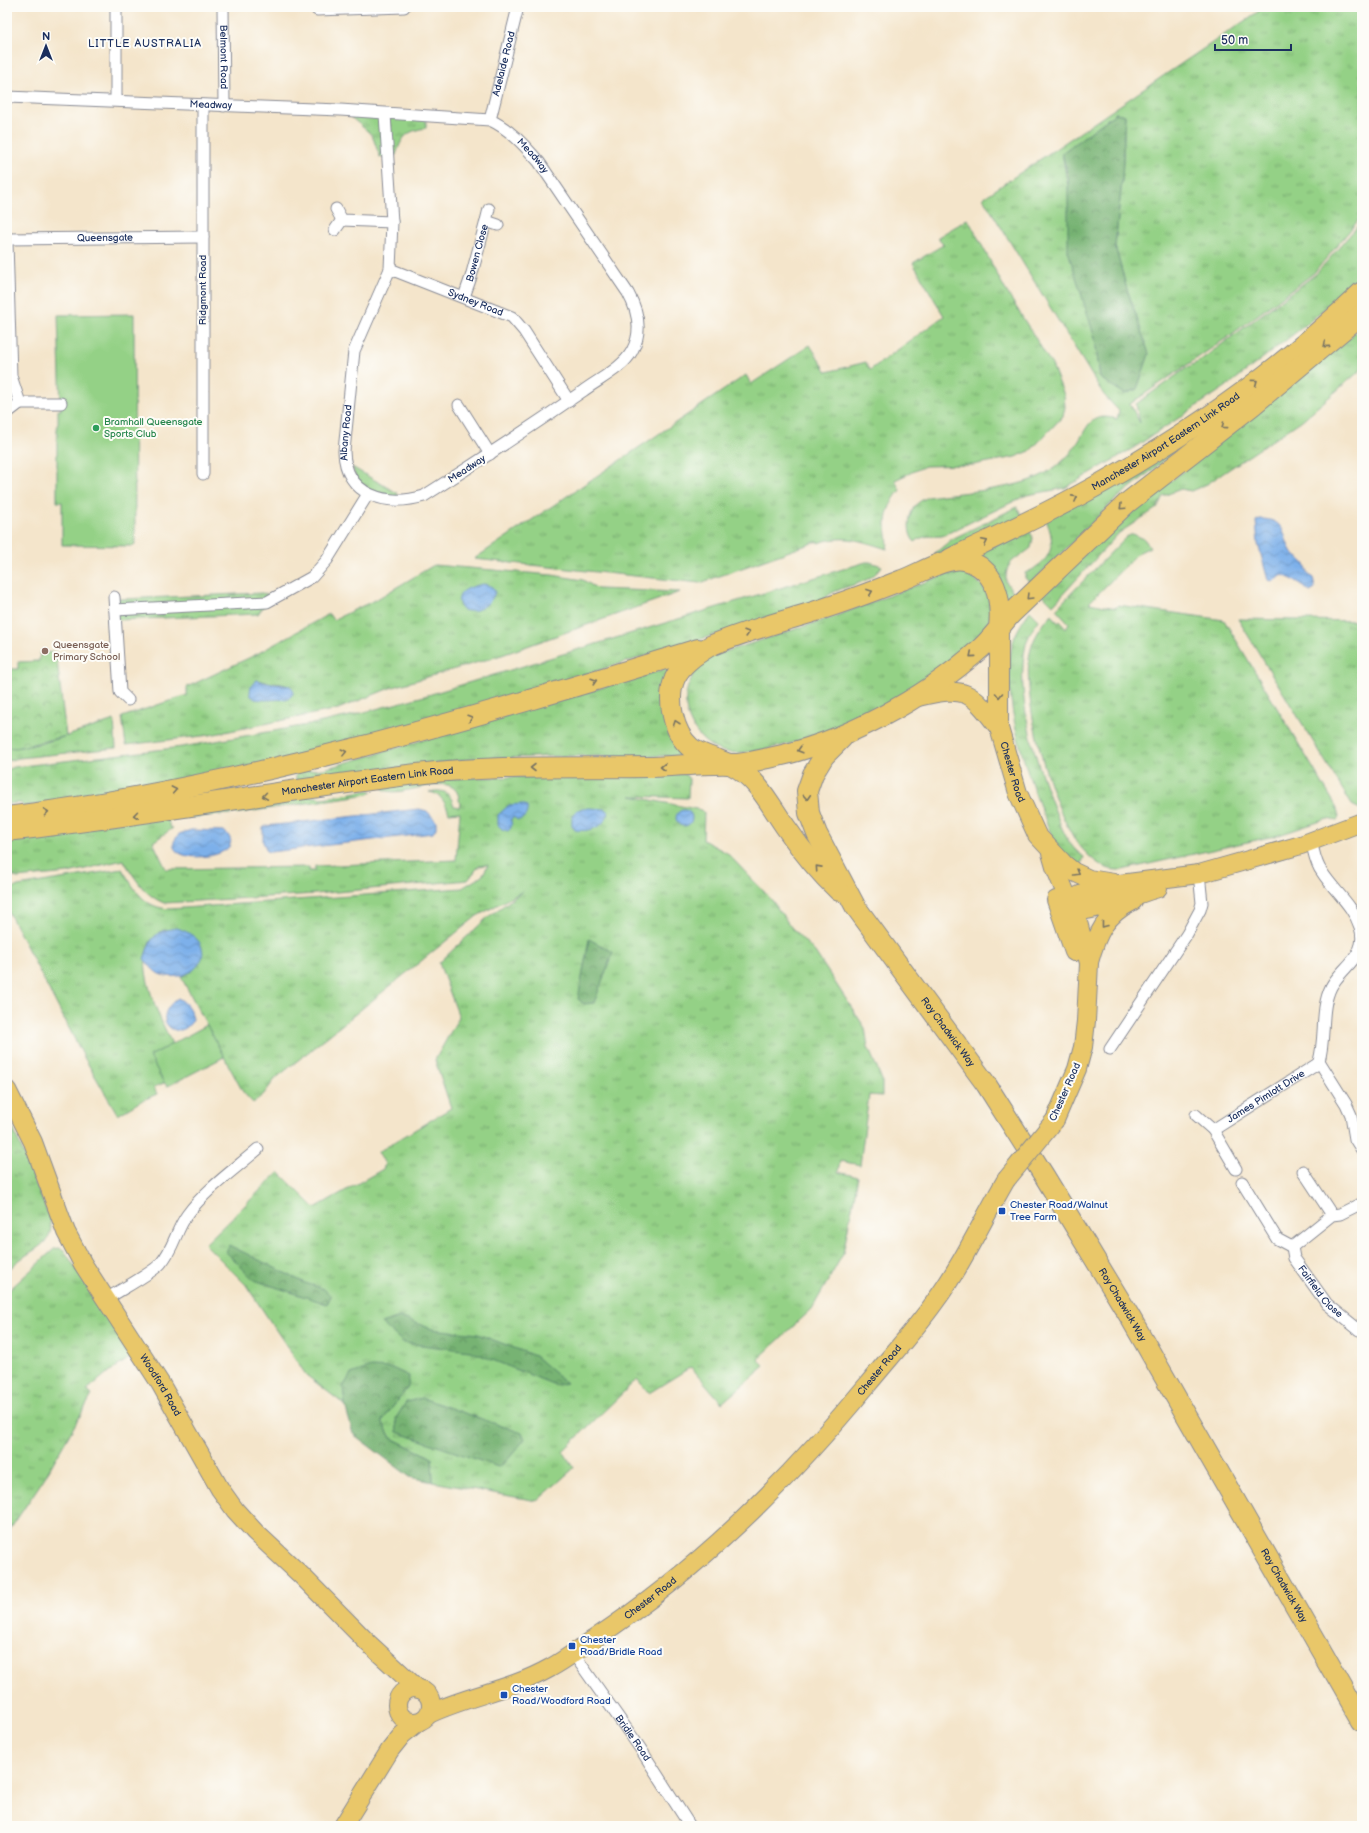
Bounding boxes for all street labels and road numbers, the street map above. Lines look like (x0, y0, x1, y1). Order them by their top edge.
street label: Belmont Road (217, 25, 230, 90)
street label: Adelaide Road (490, 30, 518, 97)
street label: Meadway (189, 98, 233, 112)
street label: Meadway (514, 136, 551, 176)
street label: Bowen Close (464, 223, 491, 284)
street label: Queensgate (77, 232, 133, 244)
street label: Ridgmont Road (197, 254, 209, 325)
street label: Sydney Road (446, 286, 505, 319)
street label: Manchester Airport Eastern Link Road (1090, 390, 1242, 493)
street label: Albany Road (338, 404, 355, 461)
street label: Meadway (446, 452, 488, 486)
street label: Chester Road (997, 740, 1028, 805)
street label: Manchester Airport Eastern Link Road (281, 765, 454, 798)
street label: Roy Chadwick Way (918, 995, 978, 1069)
street label: Chester Road (1047, 1061, 1083, 1123)
street label: James Pimlott Drive (1225, 1067, 1307, 1126)
street label: Fairfield Close (1295, 1263, 1345, 1320)
street label: Roy Chadwick Way (1096, 1266, 1149, 1344)
street label: Chester Road (855, 1342, 905, 1398)
street label: Woodford Road (137, 1352, 184, 1418)
street label: Roy Chadwick Way (1258, 1546, 1310, 1625)
street label: Chester Road (622, 1574, 679, 1622)
street label: Bridle Road (613, 1713, 653, 1764)

